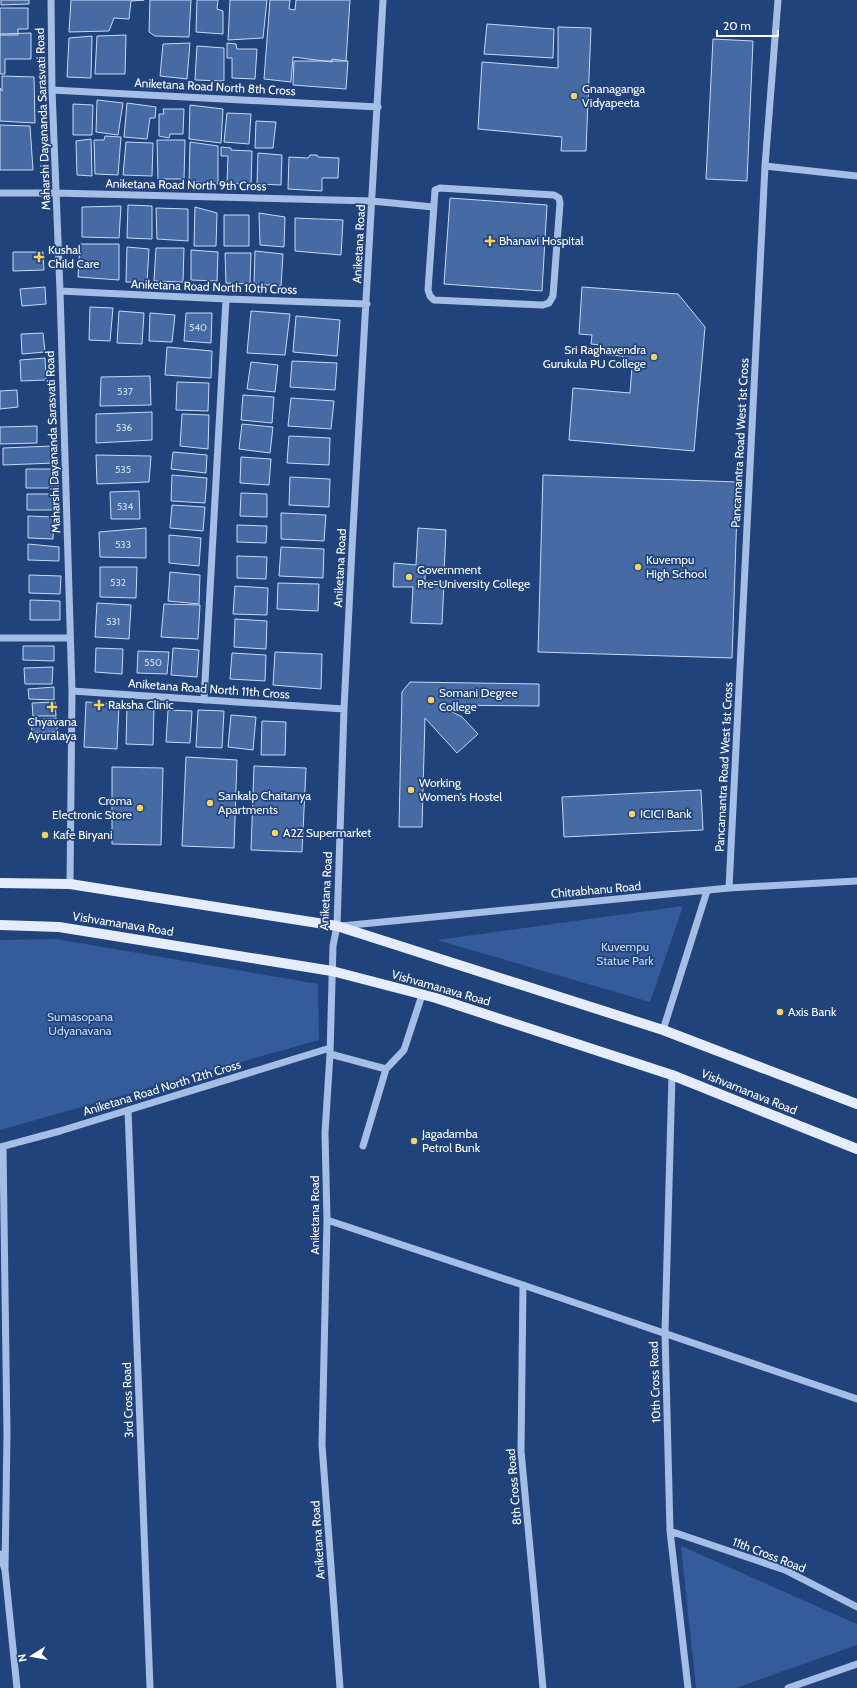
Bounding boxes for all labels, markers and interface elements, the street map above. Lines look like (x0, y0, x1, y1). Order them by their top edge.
scale bar (717, 12, 778, 38)
text: 20 m (723, 18, 751, 33)
street label: Maharshi Dayananda Sarasvati Road (32, 28, 53, 210)
street label: Aniketana Road North 8th Cross (134, 75, 296, 98)
place label: Gnanaganga Vidyapeeta (582, 81, 645, 110)
marker: Gnanaganga Vidyapeeta (569, 91, 579, 101)
street label: Aniketana Road North 9th Cross (105, 176, 267, 193)
street label: Aniketana Road (349, 204, 368, 284)
place label: Bhanavi Hospital (499, 233, 584, 248)
marker: Bhanavi Hospital (484, 235, 496, 247)
place label: Kushal Child Care (48, 242, 100, 271)
marker: Kushal Child Care (33, 251, 45, 263)
street label: Aniketana Road North 10th Cross (131, 276, 298, 297)
house number: 540 (189, 321, 207, 334)
place label: Sri Raghavendra Gurukula PU College (543, 342, 646, 371)
street label: Maharshi Dayananda Sarasvati Road (42, 351, 63, 533)
marker: Sri Raghavendra Gurukula PU College (649, 352, 659, 362)
street label: Pancamantra Road West 1st Cross (728, 358, 751, 528)
house number: 537 (117, 385, 133, 398)
house number: 536 (116, 421, 133, 434)
house number: 535 (115, 463, 131, 476)
house number: 534 (117, 500, 134, 513)
street label: Aniketana Road (330, 528, 349, 608)
house number: 533 (115, 538, 131, 551)
place label: Kuvempu High School (646, 552, 707, 581)
place label: Government Pre-University College (417, 562, 530, 591)
marker: Kuvempu High School (633, 562, 643, 572)
marker: Government Pre-University College (404, 572, 414, 582)
house number: 532 (110, 576, 126, 589)
house number: 531 (106, 615, 120, 628)
house number: 550 (144, 656, 162, 669)
street label: Aniketana Road North 11th Cross (128, 675, 290, 702)
street label: Pancamantra Road West 1st Cross (712, 682, 735, 852)
place label: Somani Degree College (439, 685, 518, 714)
marker: Somani Degree College (426, 695, 436, 705)
place label: Raksha Clinic (108, 697, 174, 712)
marker: Raksha Clinic (93, 699, 105, 711)
marker: Chyavana Ayuralaya (46, 701, 58, 713)
place label: Chyavana Ayuralaya (27, 714, 77, 743)
place label: Working Women's Hostel (419, 775, 502, 804)
marker: Working Women's Hostel (406, 785, 416, 795)
place label: Sankalp Chaitanya Apartments (218, 788, 311, 817)
place label: Croma Electronic Store (52, 793, 132, 822)
marker: Sankalp Chaitanya Apartments (205, 798, 215, 808)
marker: Croma Electronic Store (135, 803, 145, 813)
place label: ICICI Bank (640, 806, 692, 821)
marker: ICICI Bank (627, 809, 637, 819)
place label: A2Z Supermarket (283, 825, 371, 840)
place label: Kafe Biryani (53, 827, 113, 842)
marker: A2Z Supermarket (270, 828, 280, 838)
marker: Kafe Biryani (40, 830, 50, 840)
street label: Aniketana Road (316, 851, 335, 931)
street label: Chitrabhanu Road (550, 878, 642, 901)
street label: Vishvamanava Road (71, 908, 175, 939)
park label: Kuvempu Statue Park (596, 939, 654, 968)
street label: Vishvamanava Road (390, 966, 492, 1009)
place label: Axis Bank (788, 1004, 837, 1019)
marker: Axis Bank (775, 1007, 785, 1017)
park label: Sumasopana Udyanavana (47, 1009, 113, 1038)
street label: Aniketana Road North 12th Cross (81, 1056, 243, 1119)
street label: Vishvamanava Road (699, 1065, 799, 1118)
place label: Jagadamba Petrol Bunk (421, 1126, 481, 1155)
marker: Jagadamba Petrol Bunk (409, 1136, 419, 1146)
street label: Aniketana Road (307, 1176, 322, 1254)
street label: 10th Cross Road (646, 1341, 663, 1423)
street label: 3rd Cross Road (119, 1362, 136, 1438)
street label: 8th Cross Road (503, 1448, 524, 1526)
street label: Aniketana Road (307, 1500, 328, 1580)
street label: 11th Cross Road (730, 1534, 808, 1575)
north arrow (12, 1636, 52, 1676)
text: N (15, 1653, 30, 1663)

